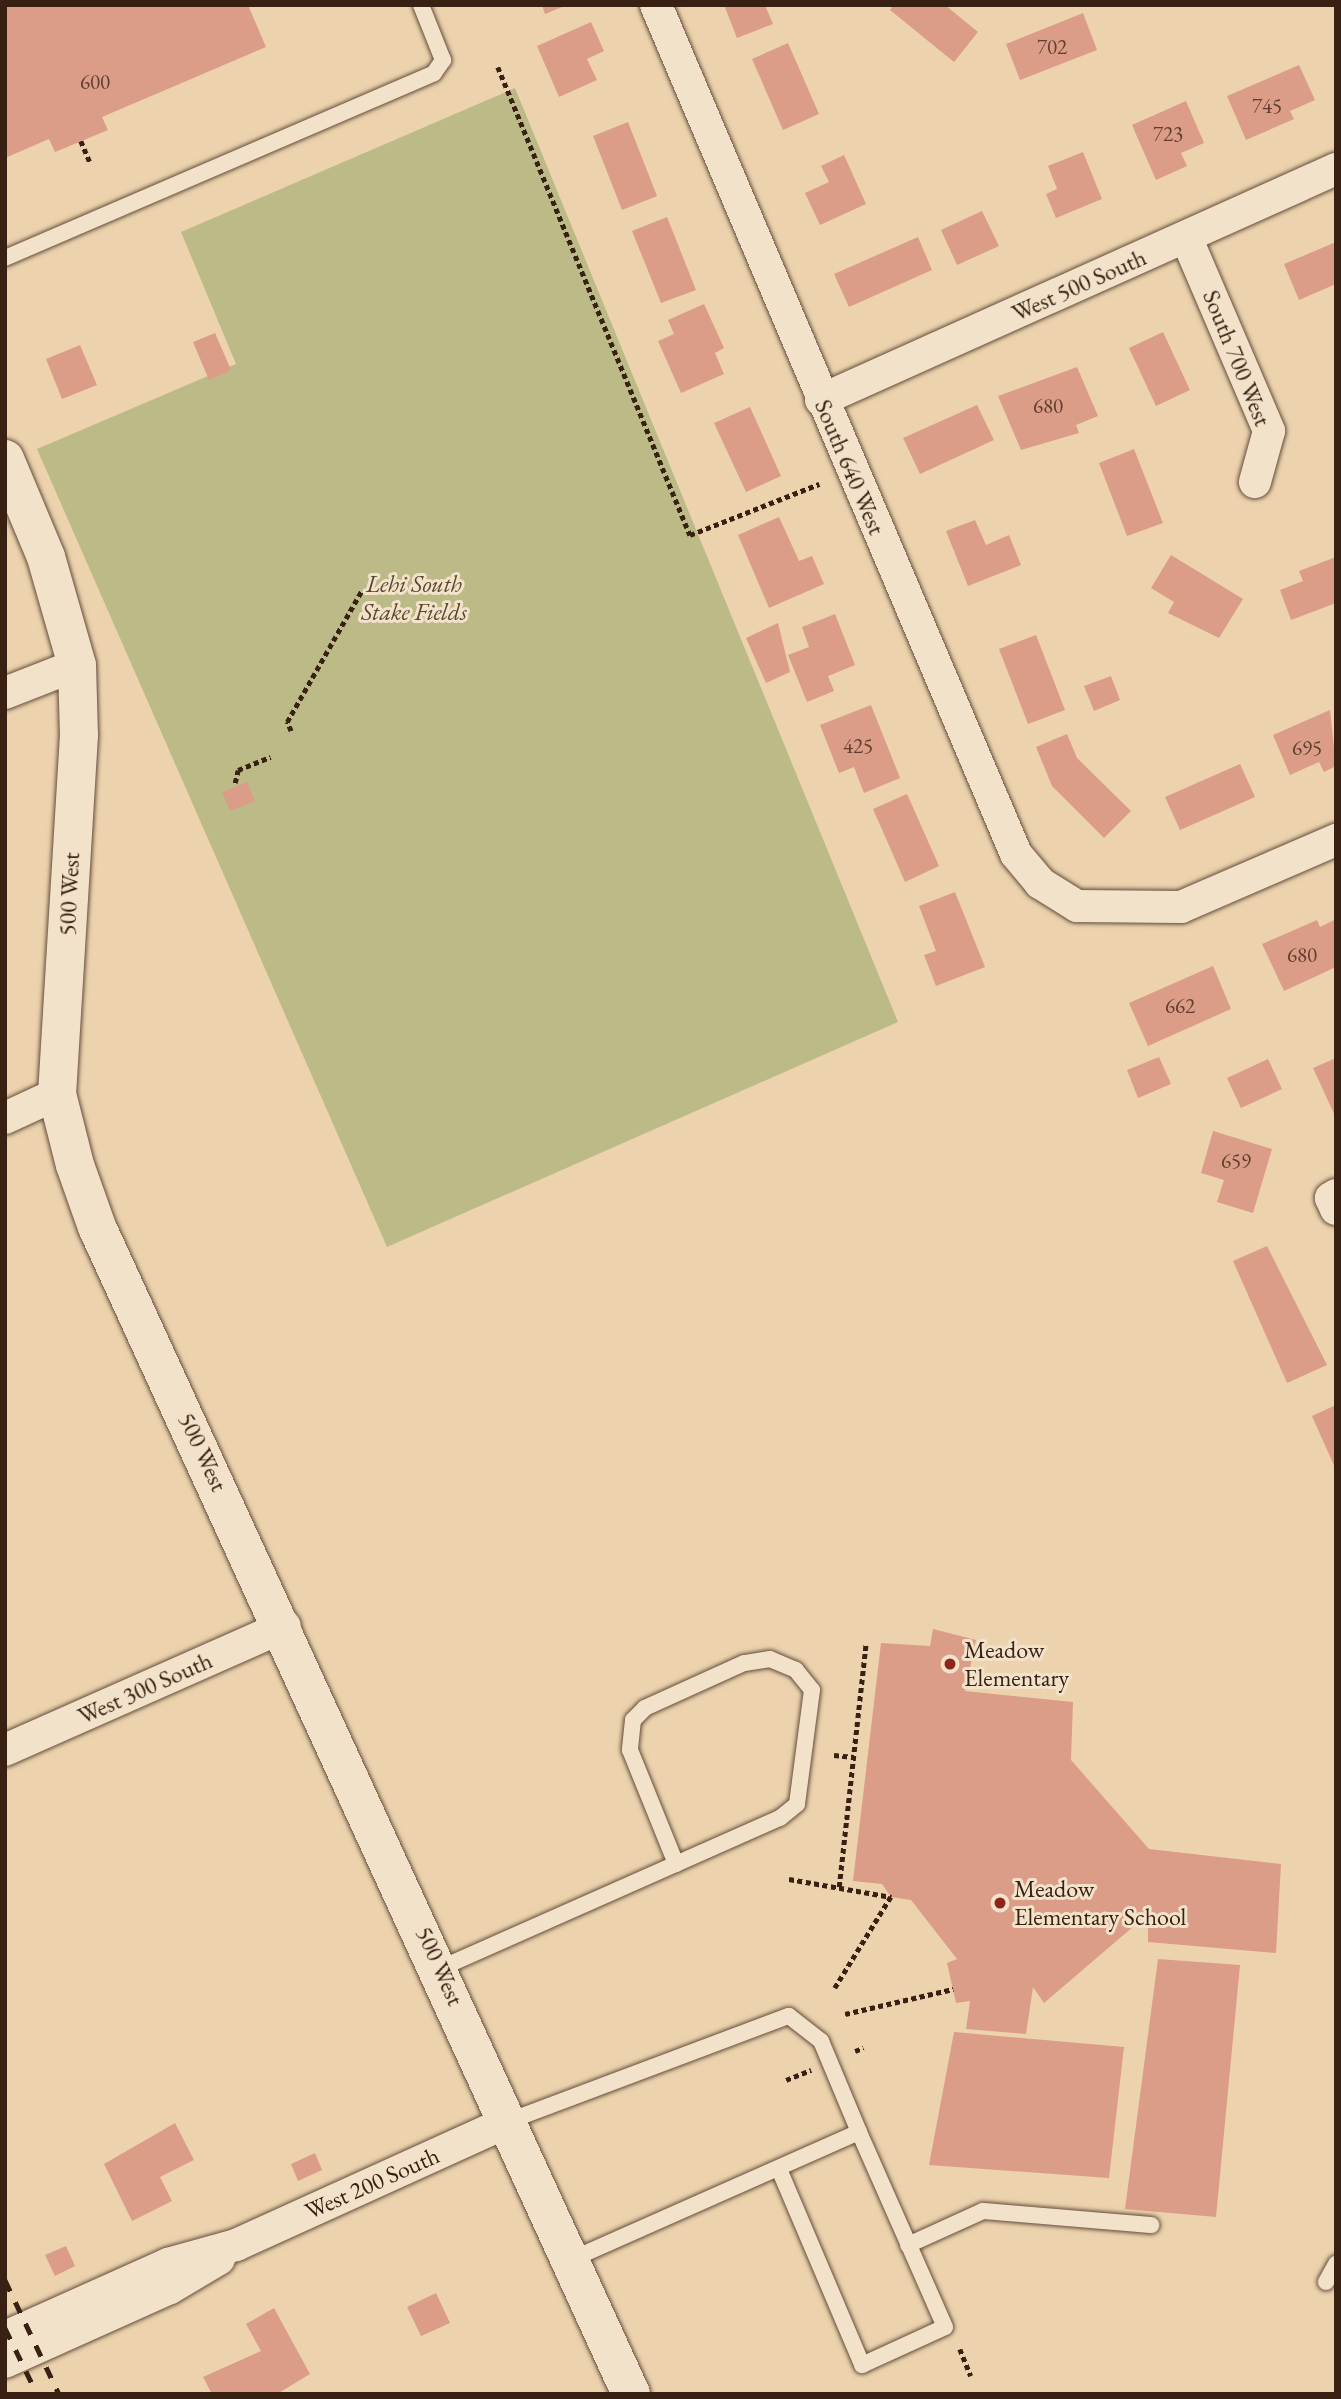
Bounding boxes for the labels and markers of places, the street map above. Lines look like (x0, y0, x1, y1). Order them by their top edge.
place label: Meadow Elementary (964, 1636, 1069, 1692)
marker: Meadow Elementary (942, 1656, 958, 1672)
place label: Meadow Elementary School (1014, 1875, 1186, 1931)
marker: Meadow Elementary School (992, 1895, 1008, 1911)

